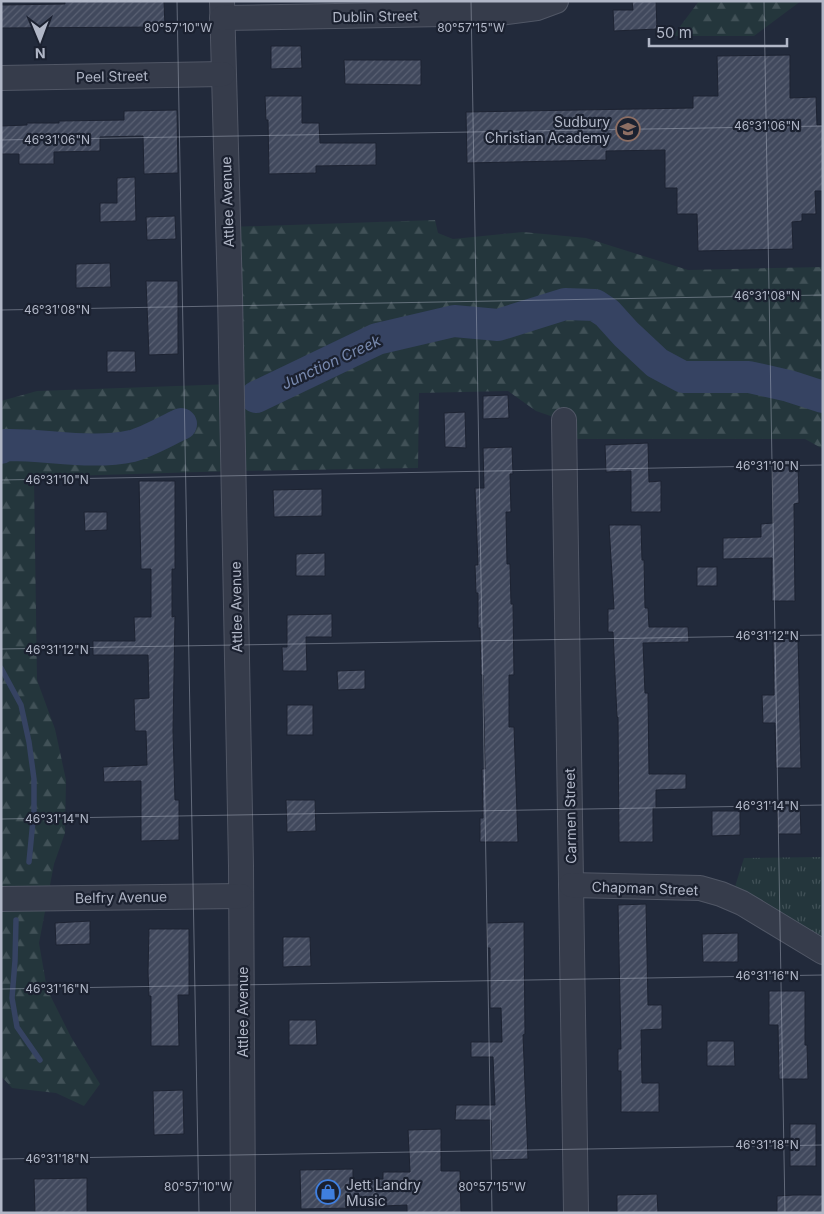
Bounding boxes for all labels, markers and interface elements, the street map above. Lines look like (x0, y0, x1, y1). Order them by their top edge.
street label: Dublin Street (332, 7, 418, 25)
north arrow (15, 15, 65, 65)
scale bar (649, 15, 786, 47)
text: 80°57'10"W (144, 20, 212, 35)
text: 80°57'15"W (437, 20, 505, 35)
text: 50 m (656, 23, 692, 42)
text: N (35, 45, 46, 62)
street label: Peel Street (76, 67, 149, 85)
place label: Sudbury Christian Academy (485, 113, 610, 146)
school or university icon: Sudbury Christian Academy (615, 116, 641, 142)
text: 46°31'06"N (734, 118, 800, 133)
text: 46°31'06"N (24, 132, 90, 147)
street label: Attlee Avenue (217, 156, 237, 248)
text: 46°31'08"N (734, 288, 800, 303)
text: 46°31'08"N (24, 302, 90, 317)
water label: Junction Creek (278, 330, 384, 393)
text: 46°31'10"N (735, 458, 799, 473)
text: 46°31'10"N (25, 472, 89, 487)
street label: Attlee Avenue (227, 561, 245, 653)
text: 46°31'12"N (735, 628, 799, 643)
text: 46°31'12"N (25, 642, 89, 657)
street label: Carmen Street (561, 768, 579, 864)
text: 46°31'14"N (735, 798, 799, 813)
text: 46°31'14"N (25, 811, 89, 826)
street label: Chapman Street (591, 878, 699, 898)
street label: Belfry Avenue (75, 888, 167, 906)
street label: Attlee Avenue (234, 966, 251, 1058)
text: 46°31'16"N (735, 968, 799, 983)
text: 46°31'16"N (25, 981, 89, 996)
text: 46°31'18"N (735, 1137, 799, 1152)
text: 46°31'18"N (25, 1151, 89, 1166)
place label: Jett Landry Music (346, 1176, 421, 1209)
text: 80°57'10"W (164, 1179, 232, 1194)
shop icon: Jett Landry Music (315, 1179, 341, 1205)
text: 80°57'15"W (458, 1179, 526, 1194)

